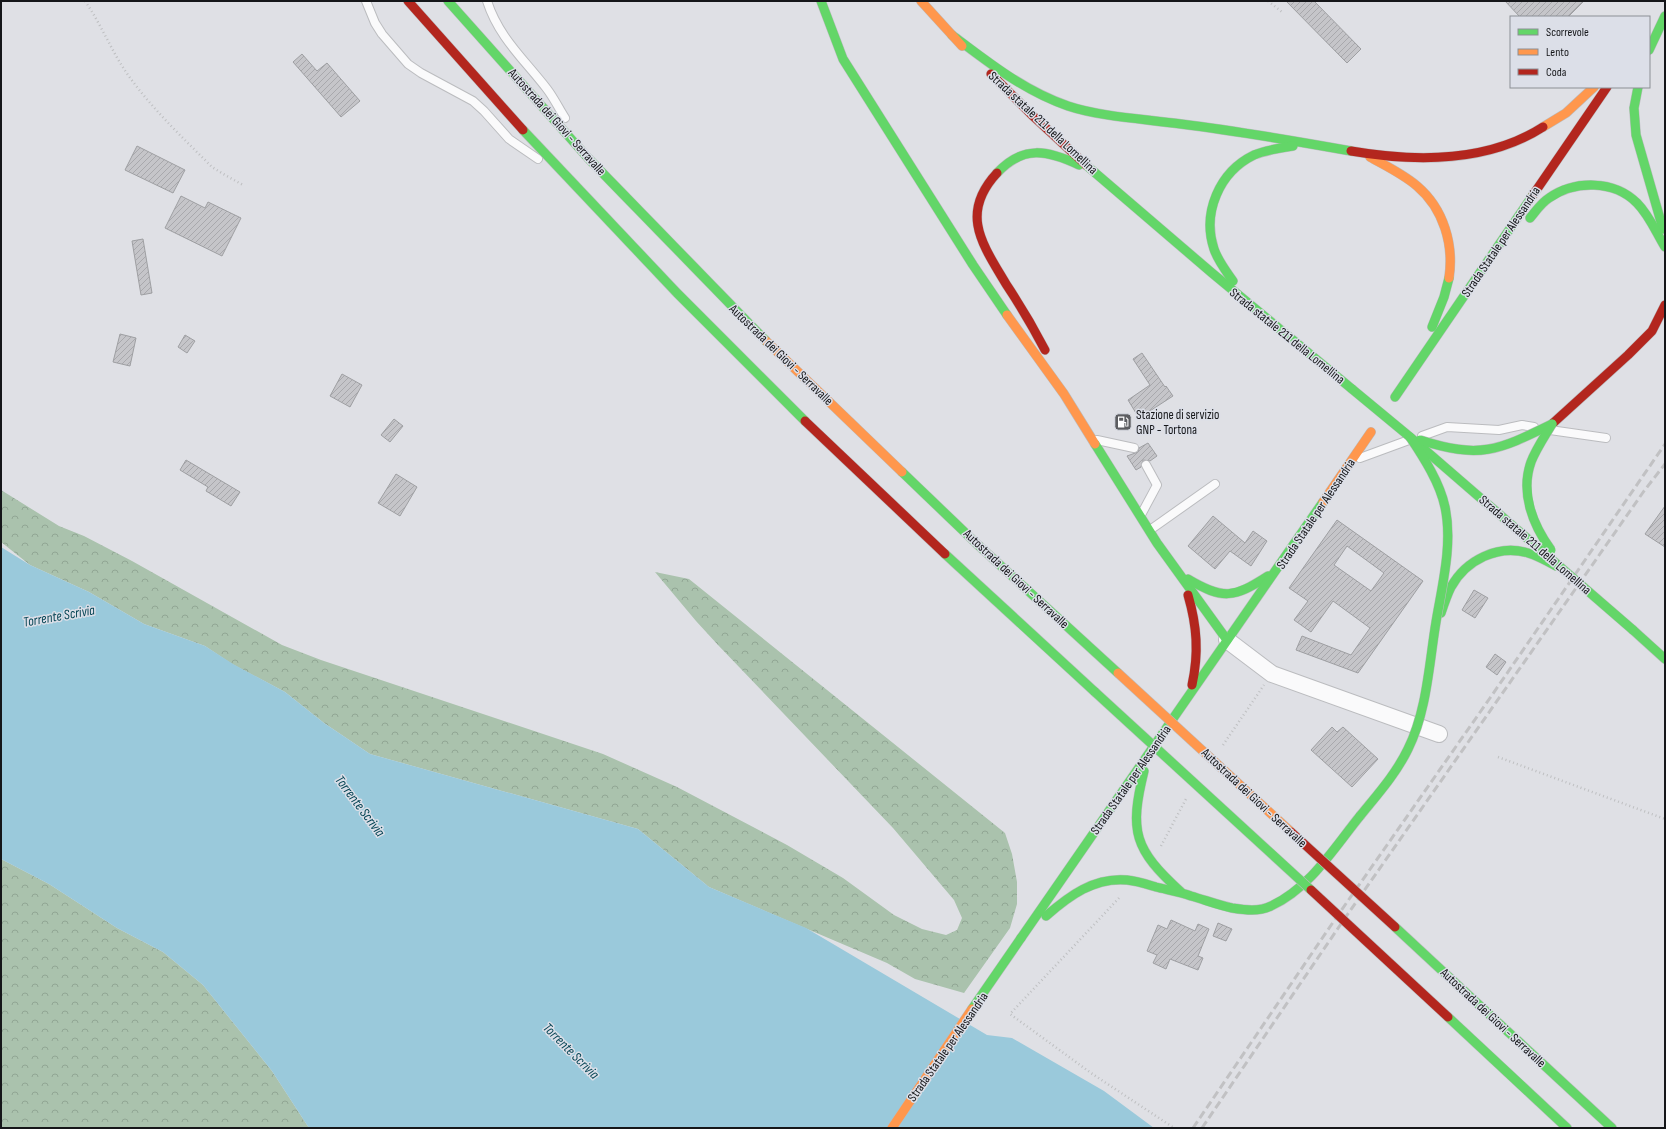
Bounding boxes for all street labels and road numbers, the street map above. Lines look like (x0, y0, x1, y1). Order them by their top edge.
street label: Autostrada dei Giovi - Serravalle (504, 64, 609, 179)
street label: Strada statale 211 della Lomellina (985, 68, 1101, 178)
street label: Strada Statale per Alessandria (1458, 184, 1544, 300)
street label: Strada statale 211 della Lomellina (1226, 285, 1348, 387)
street label: Autostrada dei Giovi - Serravalle (725, 300, 836, 409)
street label: Strada Statale per Alessandria (1273, 456, 1359, 572)
street label: Strada statale 211 della Lomellina (1476, 492, 1594, 598)
street label: Autostrada dei Giovi - Serravalle (959, 525, 1072, 632)
street label: Strada Statale per Alessandria (1087, 722, 1175, 838)
street label: Autostrada dei Giovi - Serravalle (1197, 744, 1310, 851)
street label: Autostrada dei Giovi - Serravalle (1436, 964, 1549, 1071)
street label: Strada Statale per Alessandria (904, 989, 992, 1105)

